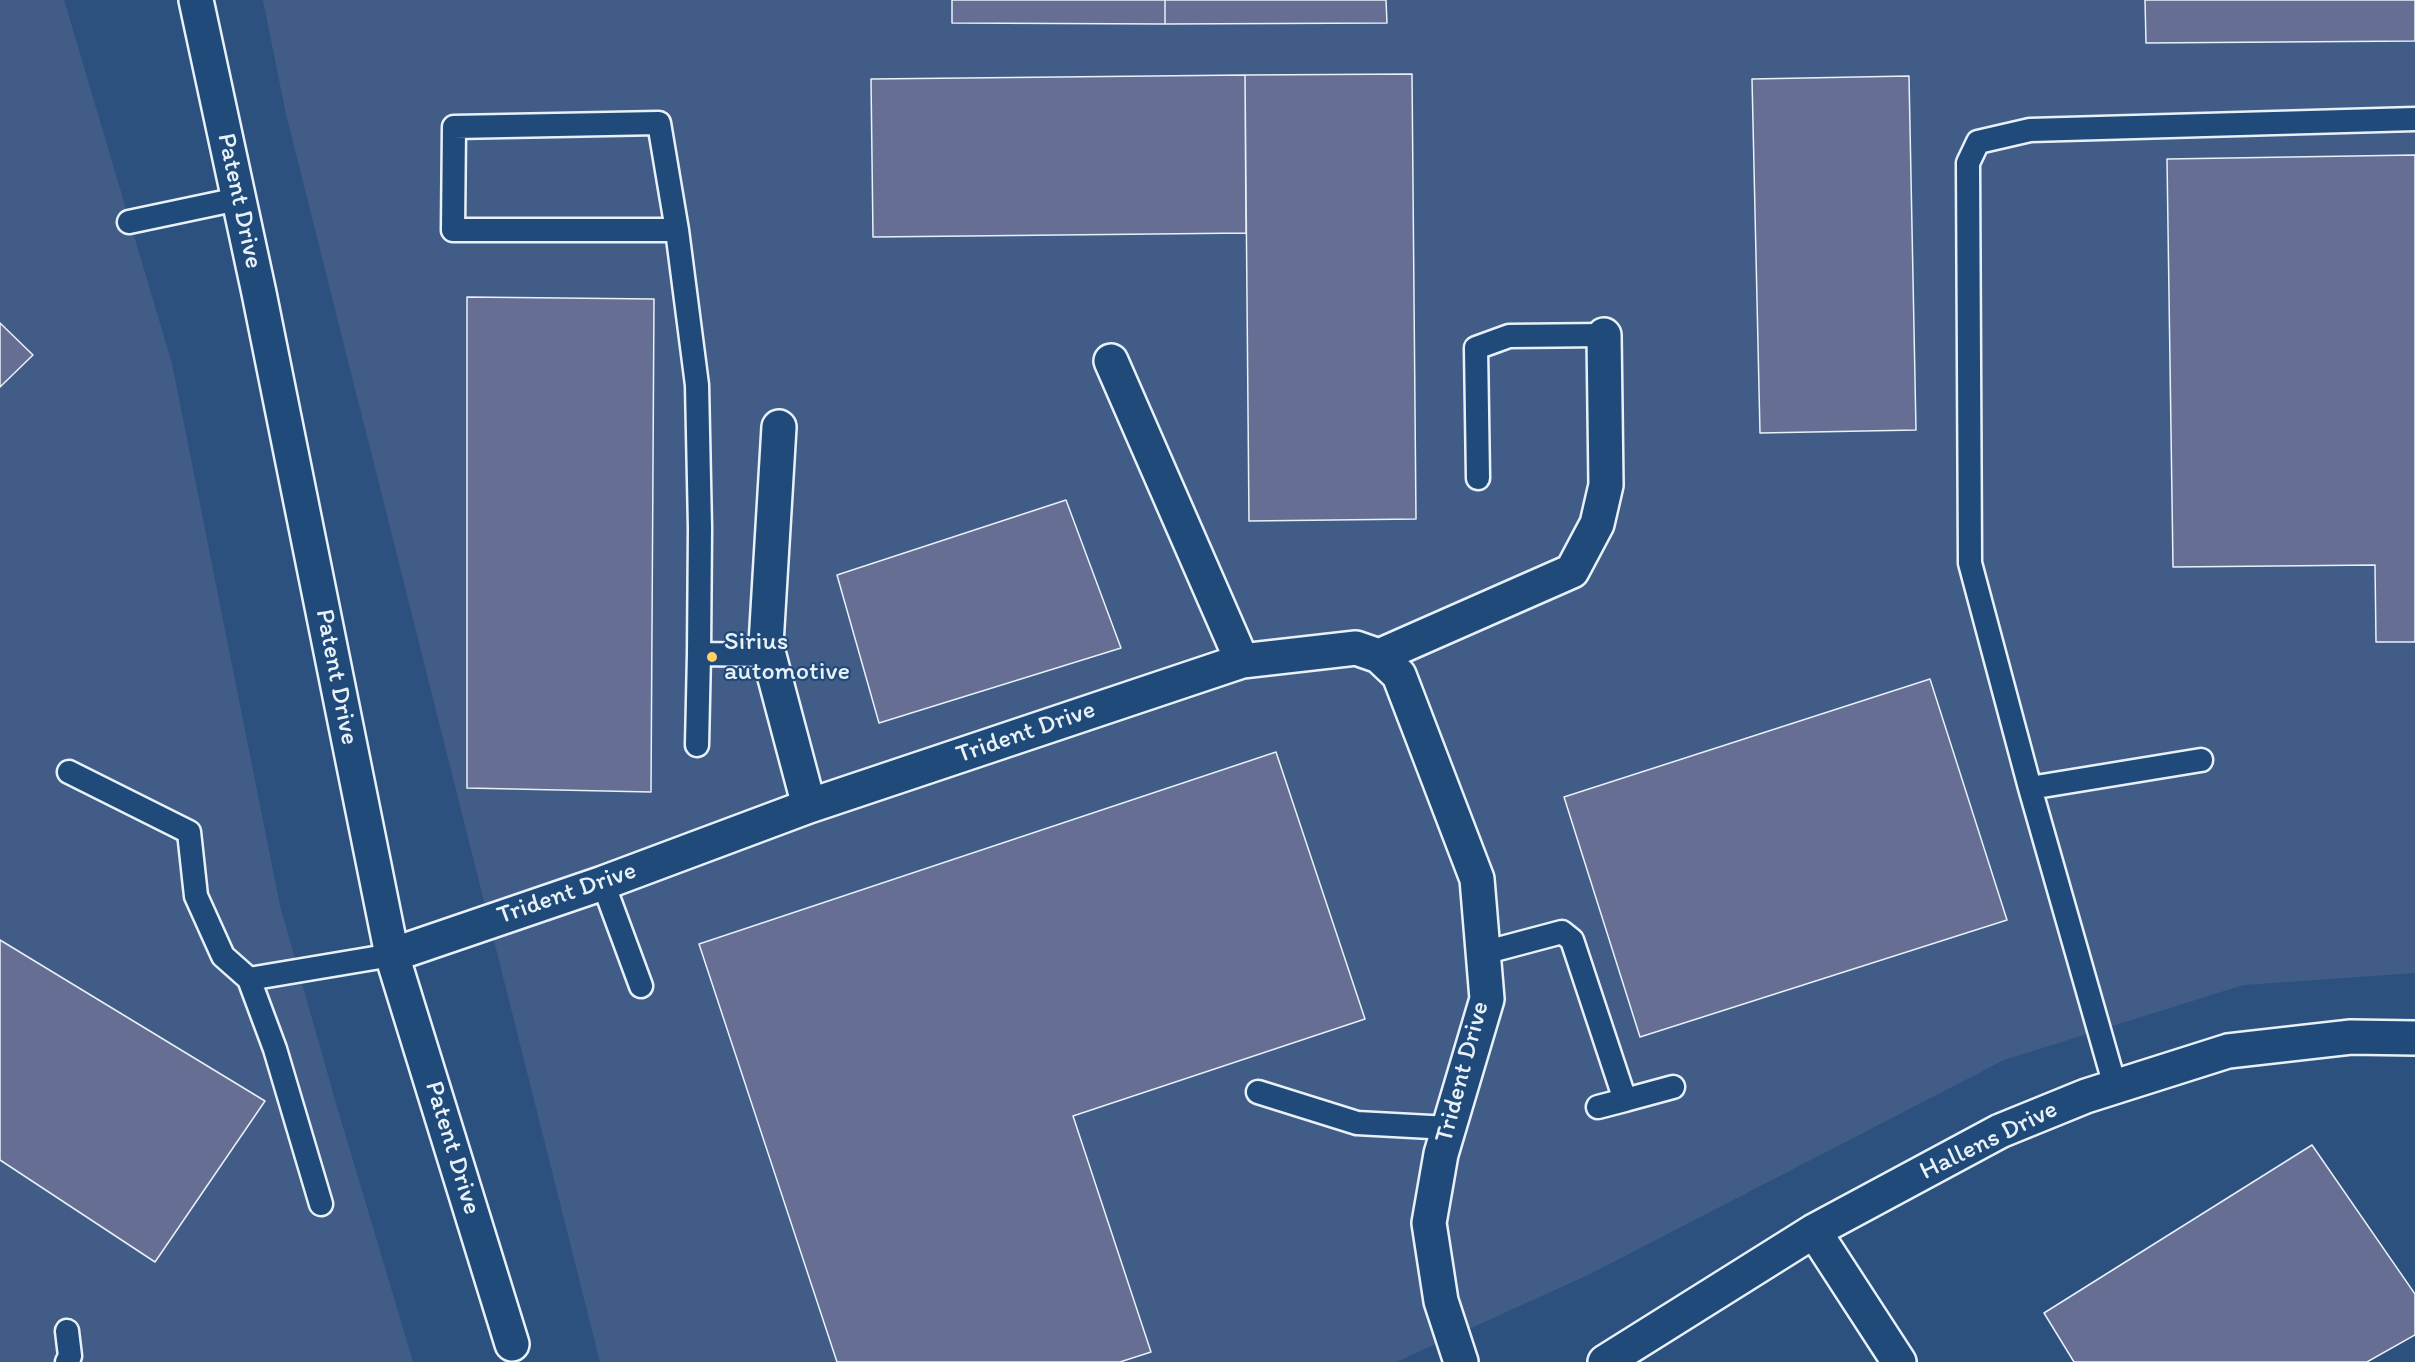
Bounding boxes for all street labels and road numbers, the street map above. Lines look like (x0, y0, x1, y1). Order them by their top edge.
street label: Patent Drive (209, 130, 269, 272)
street label: Patent Drive (308, 606, 364, 748)
street label: Trident Drive (952, 695, 1100, 771)
street label: Trident Drive (493, 856, 641, 932)
street label: Trident Drive (1429, 998, 1497, 1146)
street label: Patent Drive (417, 1078, 487, 1218)
street label: Hallens Drive (1915, 1094, 2063, 1188)

